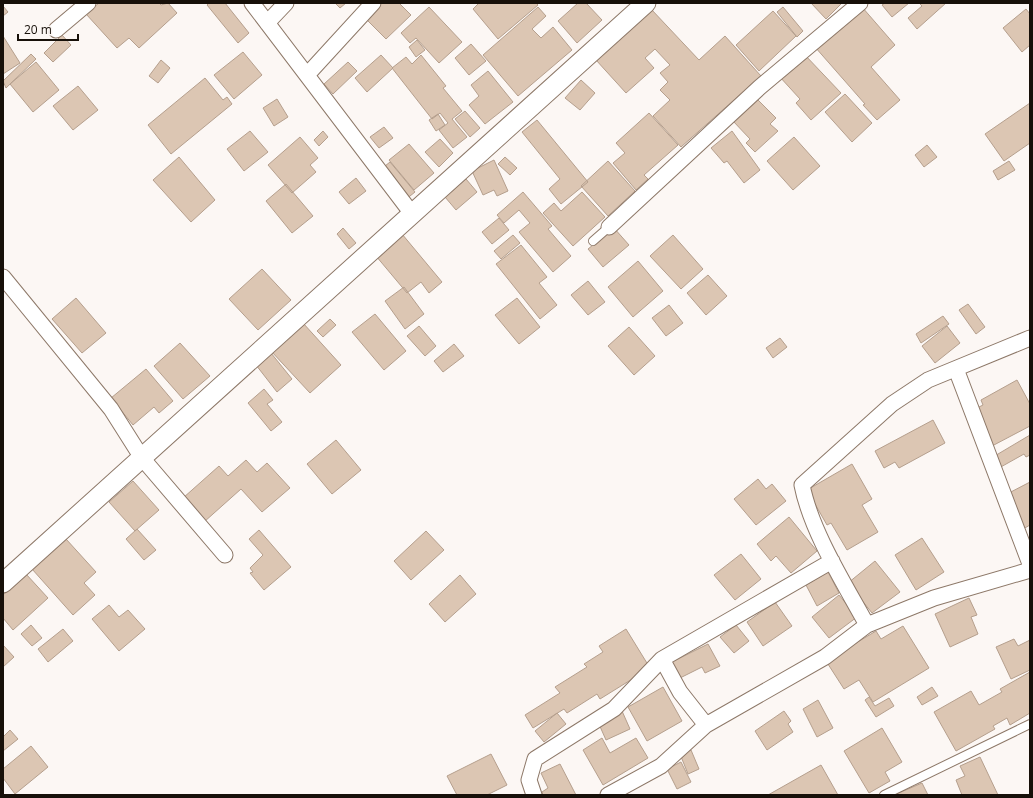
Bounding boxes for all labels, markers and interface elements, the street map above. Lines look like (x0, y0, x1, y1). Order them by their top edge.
scale bar (18, 16, 78, 42)
text: 20 m (24, 21, 52, 38)

